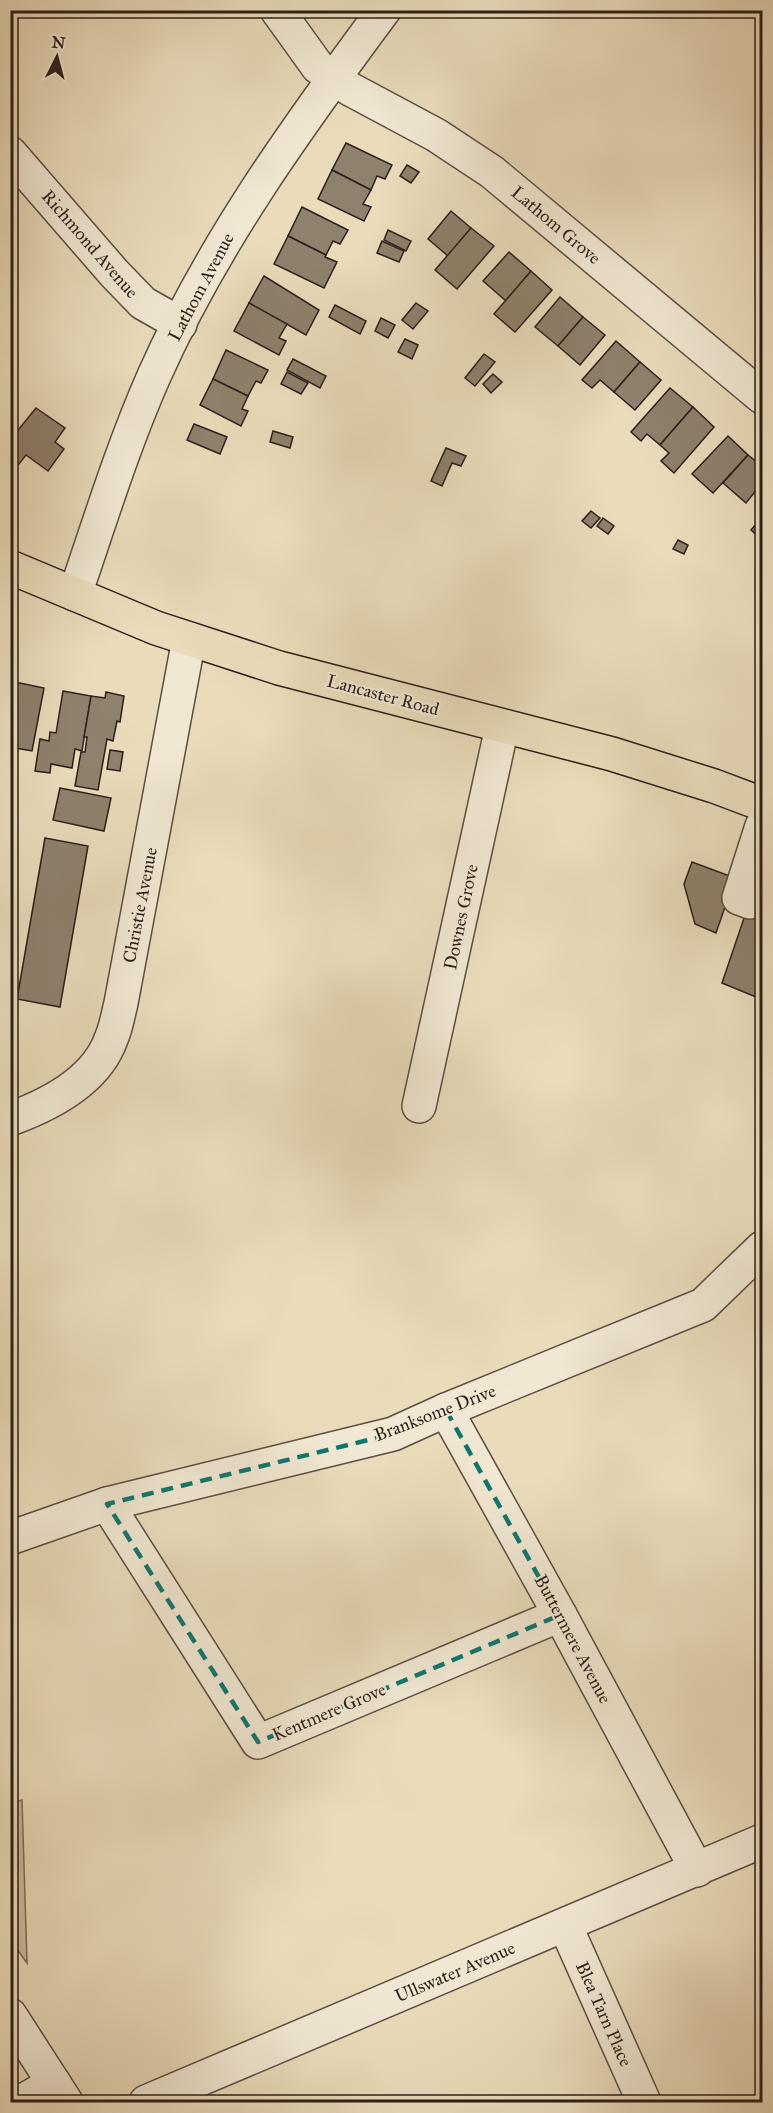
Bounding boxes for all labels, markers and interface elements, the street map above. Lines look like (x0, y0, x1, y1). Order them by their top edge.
north arrow (27, 27, 87, 87)
text: N (51, 32, 67, 53)
street label: Lathom Grove (507, 181, 605, 269)
street label: Richmond Avenue (37, 185, 143, 303)
street label: Lathom Avenue (163, 229, 239, 345)
street label: Lancaster Road (324, 669, 442, 721)
street label: Christie Avenue (118, 845, 162, 965)
street label: Downes Grove (439, 862, 483, 972)
street label: Branksome Drive (371, 1380, 499, 1446)
street label: Buttermere Avenue (530, 1571, 616, 1707)
street label: Kentmere Grove (269, 1678, 389, 1746)
street label: Ullswater Avenue (392, 1937, 518, 2007)
street label: Blea Tarn Place (571, 1958, 637, 2070)

